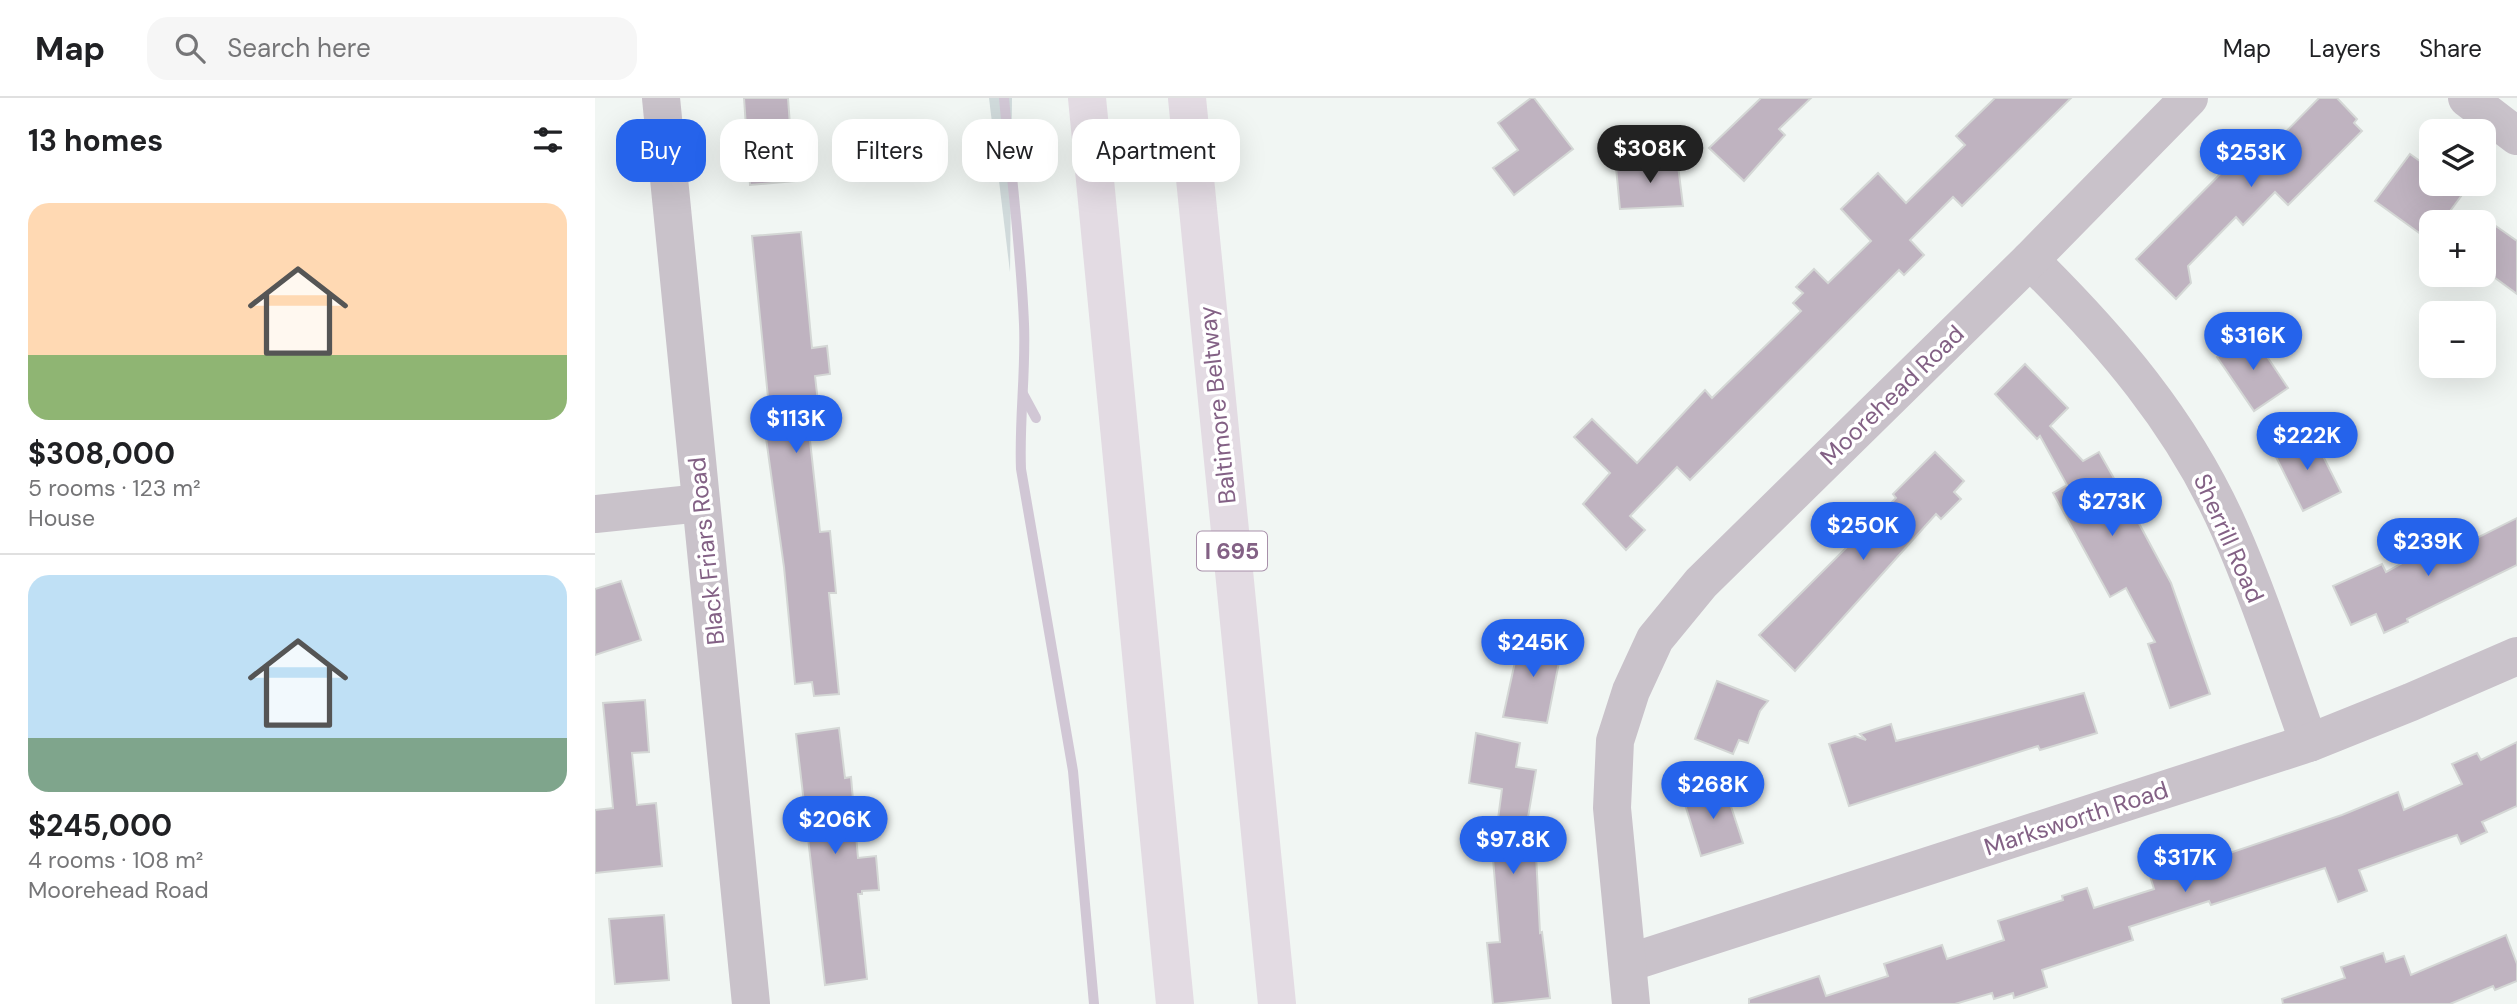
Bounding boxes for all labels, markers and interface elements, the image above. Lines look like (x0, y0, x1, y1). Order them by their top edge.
search box (147, 17, 637, 80)
text: Map (35, 27, 105, 70)
icon: search (171, 29, 209, 67)
text: Search here (227, 31, 371, 65)
text: Map (2223, 33, 2271, 64)
text: Layers (2309, 33, 2381, 64)
text: Share (2419, 33, 2482, 64)
chip: Buy (616, 119, 706, 182)
chip: Rent (720, 119, 818, 182)
chip: Filters (832, 119, 948, 182)
chip: New (962, 119, 1058, 182)
chip: Apartment (1072, 119, 1240, 182)
map controls (2419, 119, 2496, 378)
button: layers (2419, 119, 2496, 196)
text: 13 homes (28, 121, 163, 160)
icon: filters (529, 121, 567, 159)
pin: $308K (1601, 126, 1699, 185)
pin: $253K (2202, 130, 2300, 189)
text: $308K (1613, 133, 1687, 163)
text: $253K (2216, 137, 2286, 167)
button: + (2419, 210, 2496, 287)
icon: home (235, 248, 361, 374)
button: − (2419, 301, 2496, 378)
street label: Baltimore Beltway (1191, 304, 1243, 506)
pin: $316K (2204, 313, 2302, 372)
street label: Moorehead Road (1813, 318, 1971, 472)
text: $316K (2220, 320, 2286, 350)
pin: $113K (747, 396, 845, 455)
text: $113K (766, 403, 826, 433)
pin: $222K (2258, 412, 2356, 472)
text: $222K (2273, 420, 2341, 450)
text: $308,000 (28, 434, 175, 473)
street label: Black Friars Road (681, 455, 731, 647)
street label: Sherrill Road (2187, 469, 2271, 607)
text: 5 rooms · 123 m² (28, 473, 201, 503)
pin: $273K (2063, 478, 2161, 538)
text: $273K (2078, 486, 2146, 516)
text: House (28, 503, 95, 533)
pin: $250K (1814, 503, 1912, 562)
text: $250K (1827, 510, 1899, 540)
pin: $239K (2379, 518, 2477, 578)
text: $239K (2393, 526, 2463, 556)
road number: I 695 (1197, 531, 1267, 570)
icon: home (235, 620, 361, 746)
pin: $245K (1484, 620, 1582, 679)
text: $245K (1497, 627, 1569, 657)
pin: $268K (1664, 762, 1762, 821)
text: $268K (1677, 769, 1749, 799)
street label: Marksworth Road (1980, 774, 2172, 862)
pin: $206K (786, 796, 884, 856)
text: $206K (799, 804, 871, 834)
text: $245,000 (28, 806, 172, 845)
pin: $97.8K (1456, 816, 1570, 876)
text: $97.8K (1476, 824, 1550, 854)
pin: $317K (2136, 834, 2234, 894)
text: $317K (2153, 842, 2217, 872)
text: 4 rooms · 108 m² (28, 845, 203, 875)
text: Moorehead Road (28, 875, 209, 905)

